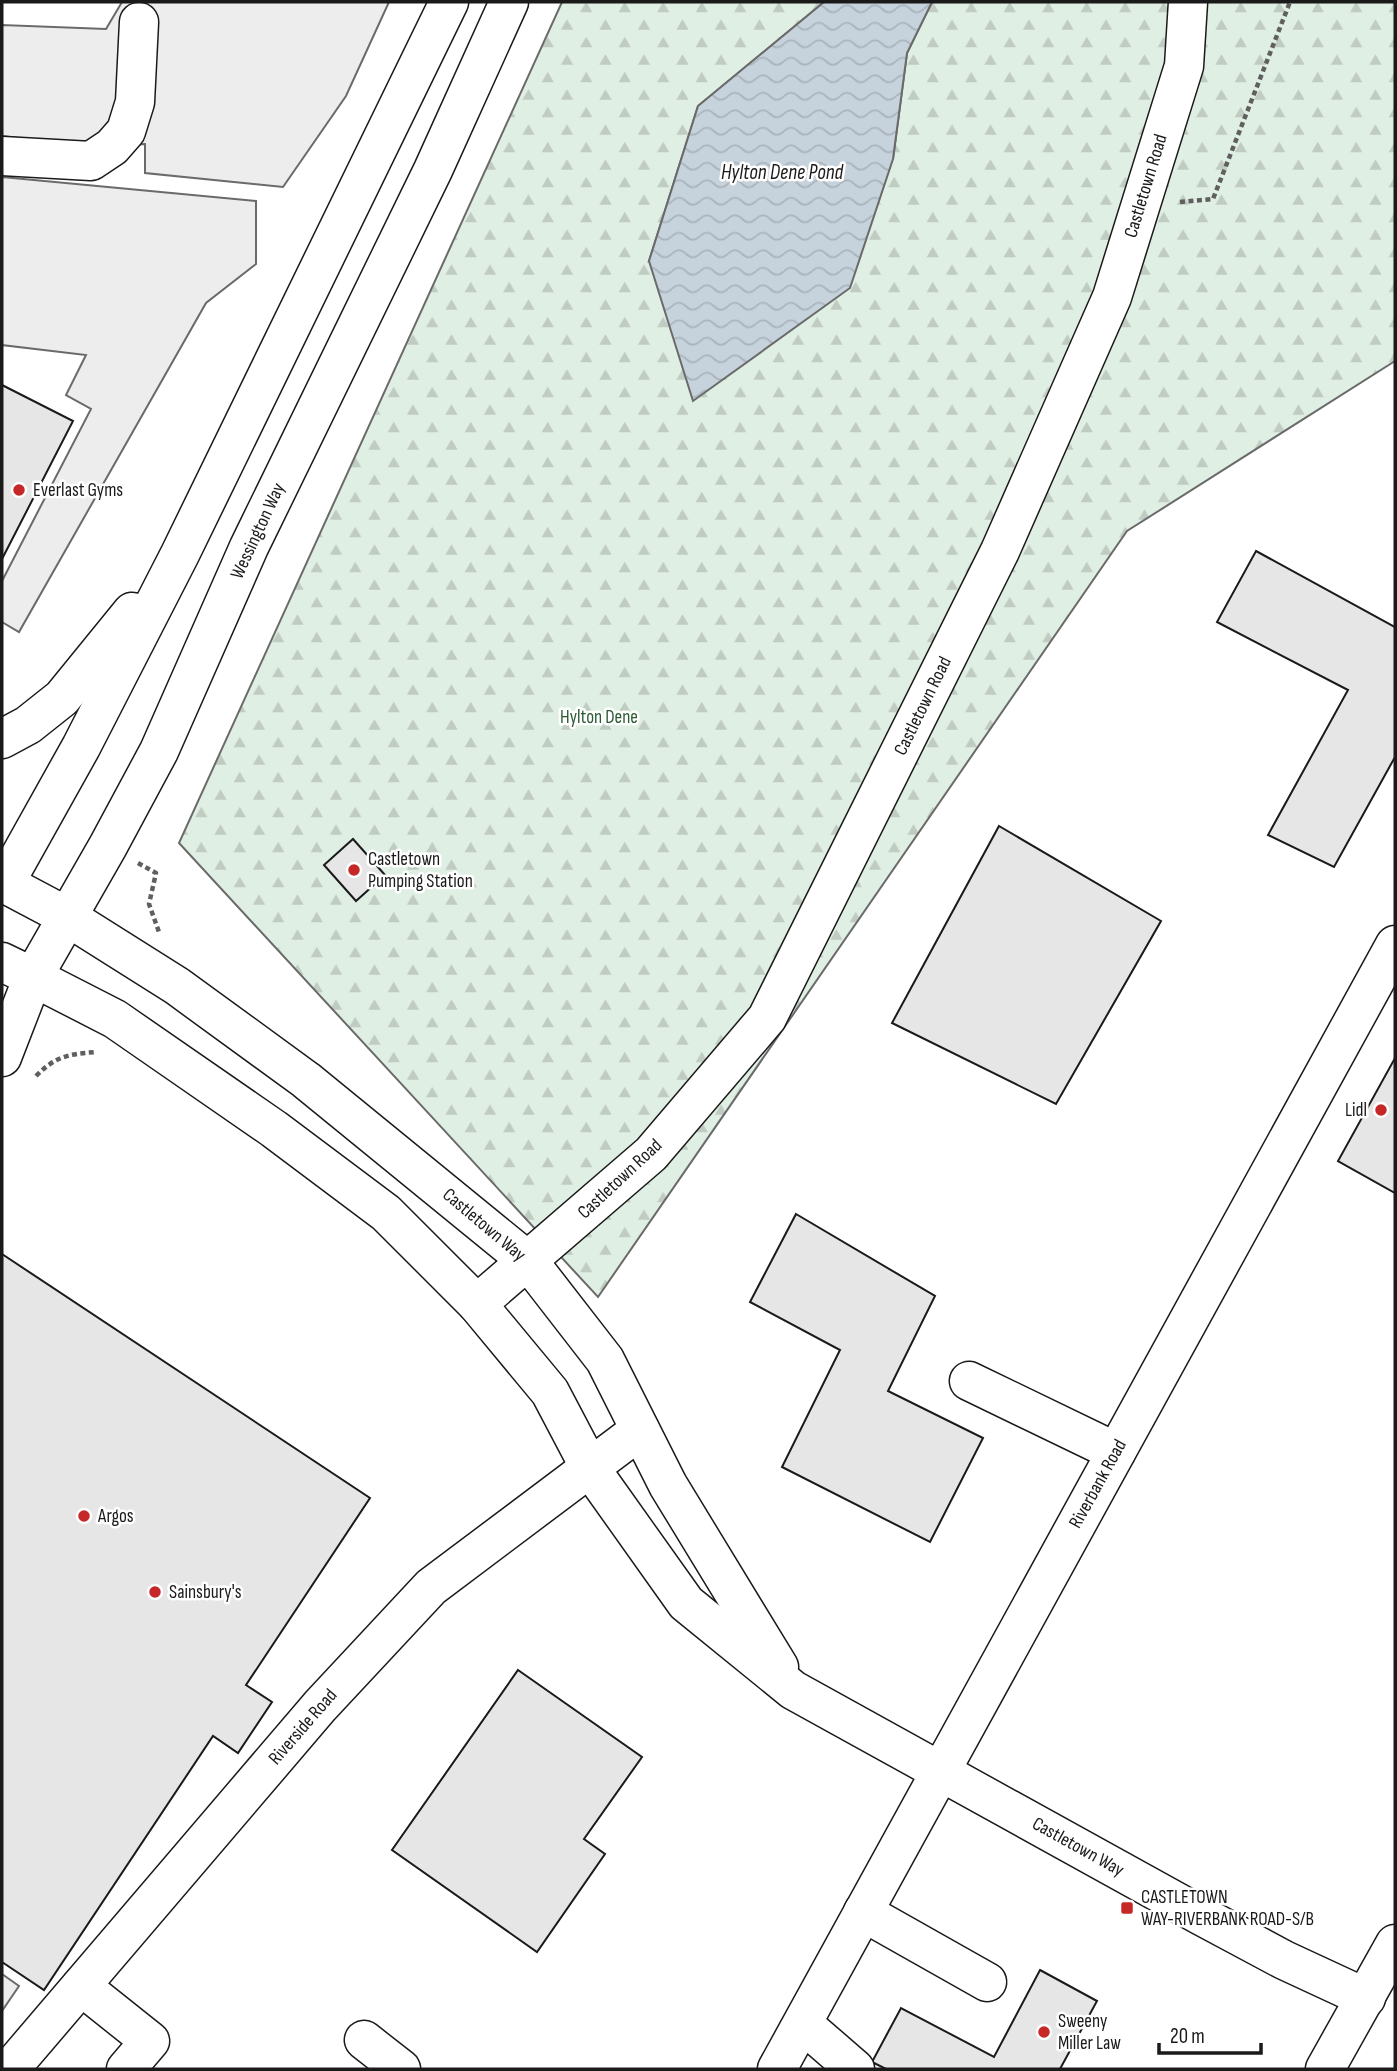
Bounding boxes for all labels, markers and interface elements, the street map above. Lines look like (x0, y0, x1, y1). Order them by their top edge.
street label: Castletown Road (1119, 132, 1173, 240)
water label: Hylton Dene Pond (721, 160, 845, 185)
place label: Everlast Gyms (33, 479, 123, 502)
street label: Wessington Way (226, 479, 291, 583)
marker: Everlast Gyms (11, 482, 27, 498)
street label: Castletown Road (889, 653, 957, 759)
park label: Hylton Dene (560, 706, 638, 729)
place label: Castletown Pumping Station (368, 848, 473, 893)
marker: Castletown Pumping Station (346, 862, 362, 878)
place label: Lidl (1345, 1099, 1367, 1122)
marker: Lidl (1373, 1102, 1389, 1118)
street label: Castletown Road (573, 1134, 667, 1224)
street label: Castletown Way (438, 1184, 531, 1267)
street label: Riverbank Road (1064, 1436, 1132, 1532)
place label: Argos (97, 1505, 134, 1528)
marker: Argos (76, 1508, 92, 1524)
place label: Sainsbury's (169, 1581, 242, 1604)
marker: Sainsbury's (147, 1584, 163, 1600)
street label: Riverside Road (264, 1684, 342, 1770)
street label: Castletown Way (1028, 1812, 1129, 1882)
place label: CASTLETOWN WAY-RIVERBANK ROAD-S/B (1141, 1886, 1314, 1931)
marker: CASTLETOWN WAY-RIVERBANK ROAD-S/B (1119, 1900, 1135, 1916)
place label: Sweeny Miller Law (1058, 2010, 1121, 2055)
scale bar (1159, 2011, 1260, 2056)
marker: Sweeny Miller Law (1036, 2024, 1052, 2040)
text: 20 m (1170, 2024, 1205, 2049)

